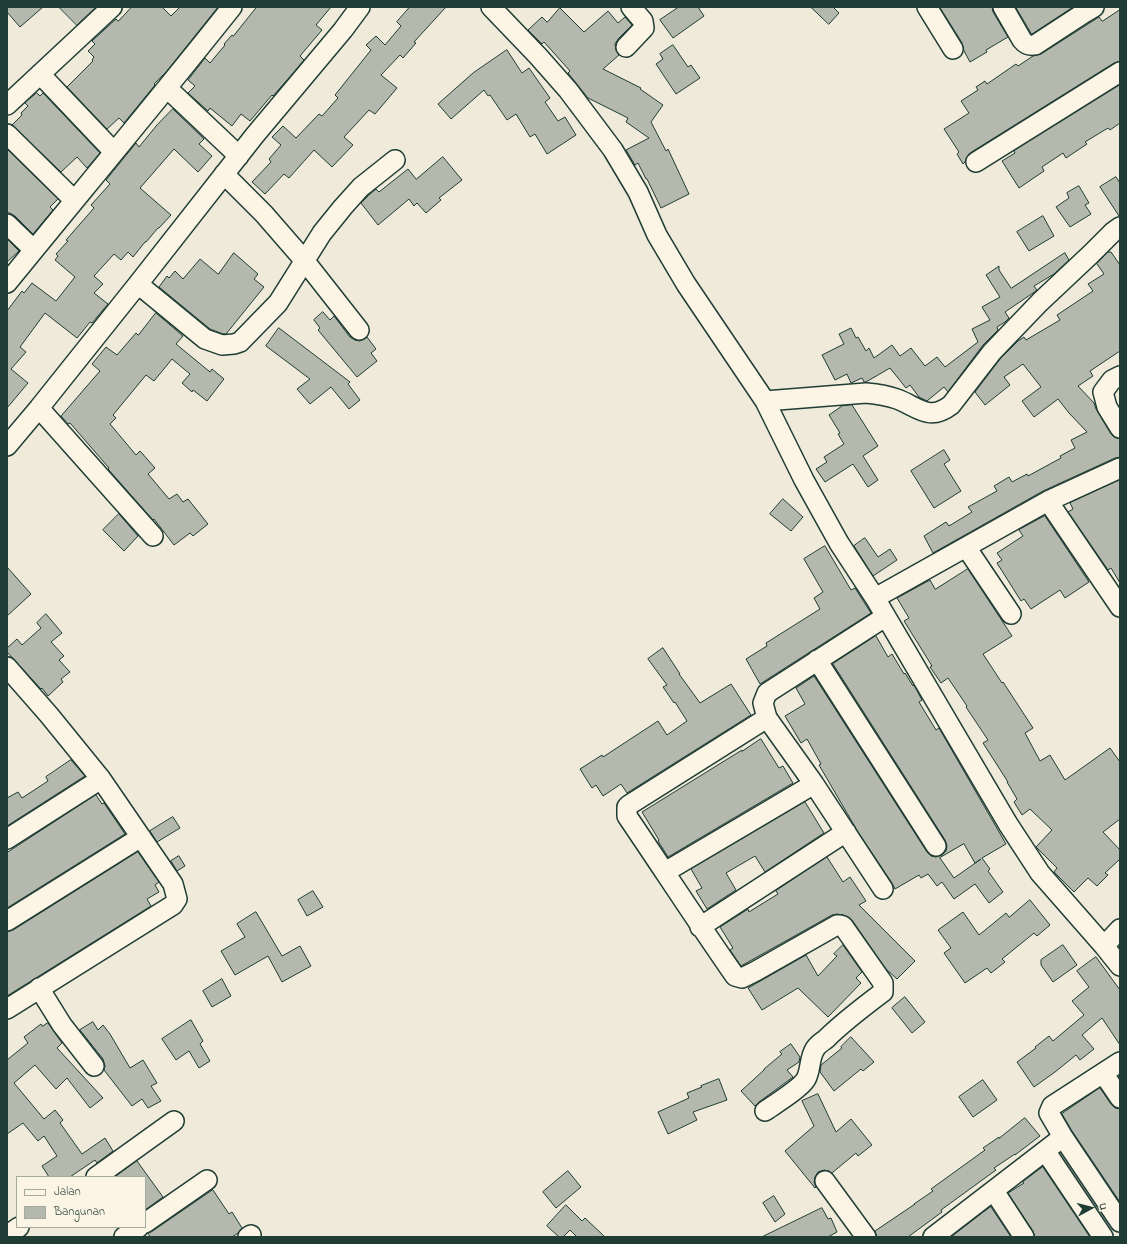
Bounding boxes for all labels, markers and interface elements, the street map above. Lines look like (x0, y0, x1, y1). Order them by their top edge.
legend (16, 1176, 146, 1228)
text: Jalan (54, 1183, 81, 1201)
north arrow (1071, 1188, 1111, 1228)
text: U (1095, 1202, 1111, 1211)
text: Bangunan (54, 1203, 105, 1221)

